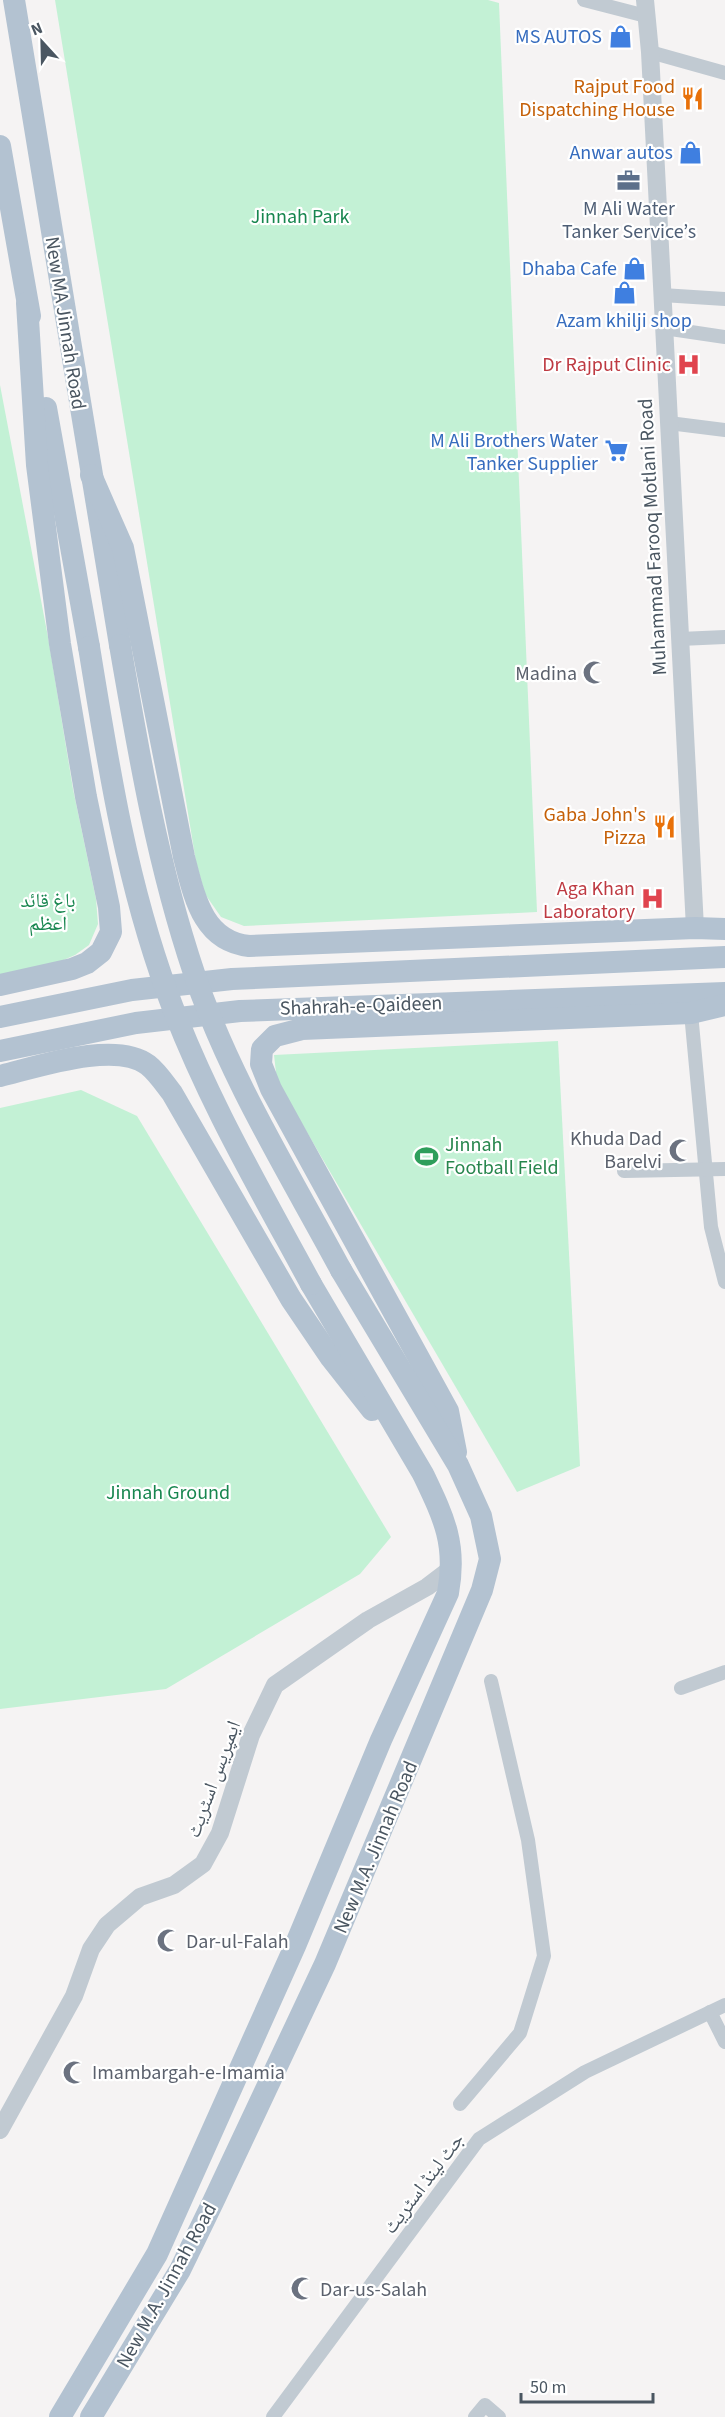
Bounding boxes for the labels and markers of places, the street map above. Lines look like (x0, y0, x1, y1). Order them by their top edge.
place label: MS AUTOS (515, 23, 602, 51)
shop icon: MS AUTOS (607, 23, 633, 49)
place label: Rajput Food Dispatching House (519, 73, 675, 124)
restaurant icon: Rajput Food Dispatching House (680, 85, 706, 111)
place label: Anwar autos (569, 139, 673, 167)
shop icon: Anwar autos (678, 139, 704, 165)
office icon: M Ali Water Tanker Service’s (616, 167, 642, 193)
place label: M Ali Water Tanker Service’s (562, 195, 696, 246)
place label: Dhaba Cafe (522, 255, 617, 283)
shop icon: Dhaba Cafe (622, 255, 648, 281)
shop icon: Azam khilji shop (611, 280, 637, 306)
place label: Azam khilji shop (556, 307, 692, 335)
place label: Dr Rajput Clinic (542, 351, 671, 379)
hospital icon: Dr Rajput Clinic (676, 351, 702, 377)
place label: M Ali Brothers Water Tanker Supplier (430, 427, 598, 478)
supermarket icon: M Ali Brothers Water Tanker Supplier (603, 438, 629, 464)
place label: Madina (515, 660, 577, 688)
mosque icon: Madina (582, 660, 608, 686)
place label: Gaba John's Pizza (544, 801, 646, 852)
restaurant icon: Gaba John's Pizza (651, 813, 677, 839)
place label: Aga Khan Laboratory (543, 875, 636, 926)
hospital icon: Aga Khan Laboratory (640, 886, 666, 912)
place label: Khuda Dad Barelvi (570, 1125, 662, 1176)
place label: Jinnah Football Field (445, 1131, 559, 1182)
mosque icon: Khuda Dad Barelvi (667, 1137, 693, 1163)
sports icon: Jinnah Football Field (414, 1143, 440, 1169)
mosque icon: Dar-ul-Falah (155, 1928, 181, 1954)
place label: Dar-ul-Falah (186, 1928, 289, 1956)
mosque icon: Imambargah-e-Imamia (61, 2059, 87, 2085)
place label: Imambargah-e-Imamia (92, 2059, 285, 2087)
mosque icon: Dar-us-Salah (289, 2276, 315, 2302)
place label: Dar-us-Salah (320, 2276, 427, 2304)

